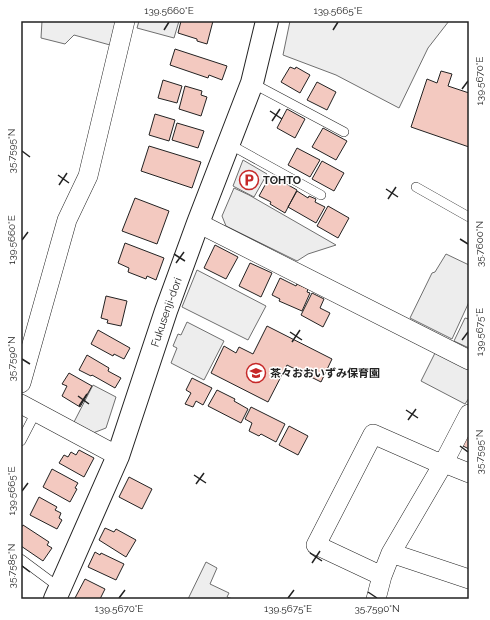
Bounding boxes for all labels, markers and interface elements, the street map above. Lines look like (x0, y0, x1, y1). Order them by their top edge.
text: 139.5660°E (144, 5, 194, 16)
text: 139.5665°E (313, 5, 363, 16)
text: 139.5670°E (474, 57, 485, 105)
text: 35.7595°N (6, 129, 17, 173)
parking icon: TOHTO (238, 169, 260, 191)
place label: TOHTO (263, 174, 301, 187)
text: 139.5660°E (6, 215, 17, 265)
text: 35.7600°N (474, 221, 485, 267)
street label: Fukusenji-dori (149, 276, 185, 349)
text: 139.5675°E (474, 308, 485, 356)
text: 35.7590°N (6, 336, 17, 382)
school or university icon: 茶々おおいずみ保育園 (245, 362, 267, 384)
place label: 茶々おおいずみ保育園 (270, 367, 380, 380)
text: 35.7595°N (474, 430, 485, 474)
text: 139.5665°E (6, 466, 17, 516)
text: 35.7585°N (6, 544, 17, 588)
text: 139.5670°E (95, 603, 143, 614)
text: 139.5675°E (264, 603, 312, 614)
text: 35.7590°N (354, 603, 400, 614)

